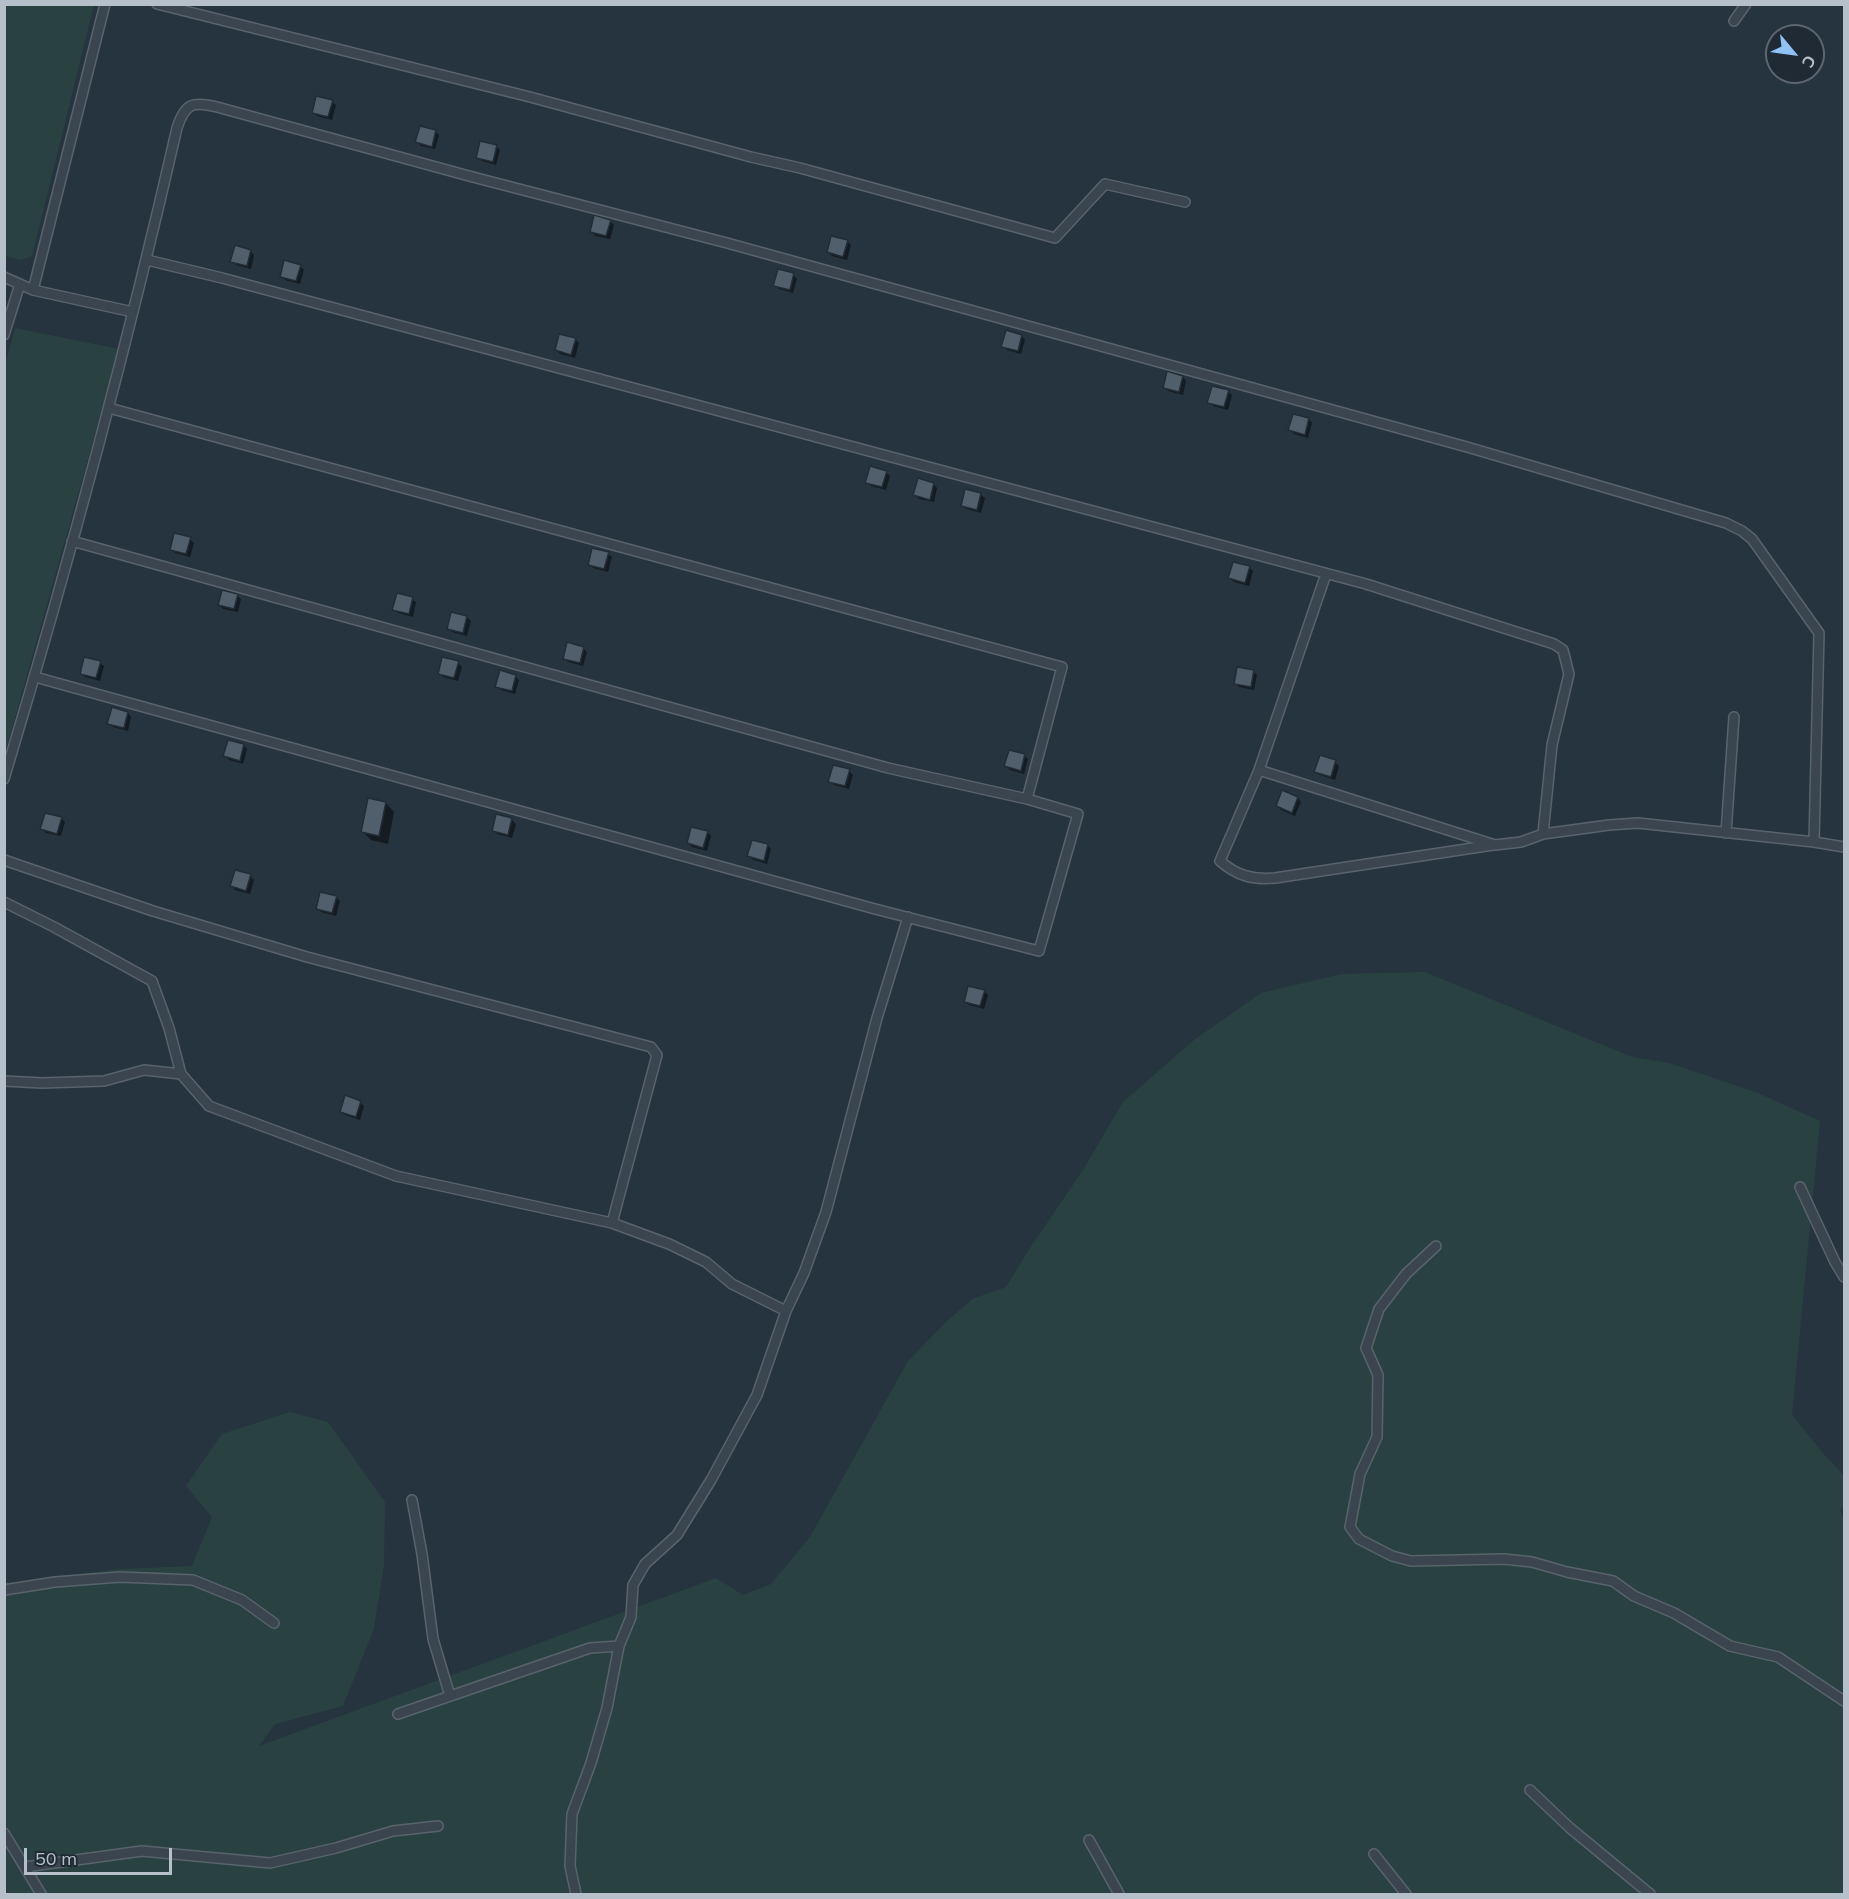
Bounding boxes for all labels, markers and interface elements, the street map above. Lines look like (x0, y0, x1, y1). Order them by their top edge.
north arrow (1765, 24, 1825, 84)
text: С (1798, 52, 1820, 71)
scale bar (27, 1836, 176, 1874)
text: 50 m (35, 1847, 77, 1870)

